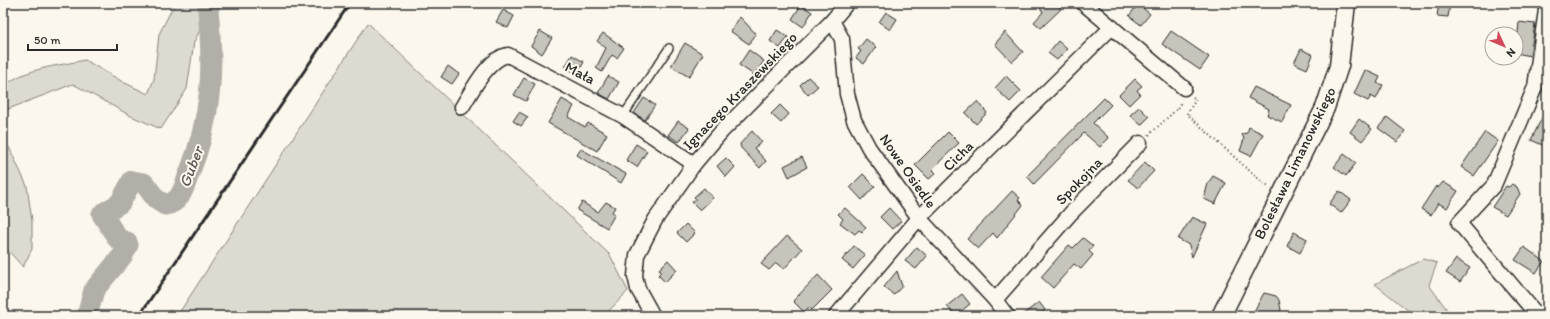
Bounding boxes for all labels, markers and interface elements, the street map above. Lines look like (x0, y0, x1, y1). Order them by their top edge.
scale bar (28, 26, 117, 52)
north arrow (1484, 26, 1524, 66)
street label: Ignacego Kraszewskiego (679, 28, 801, 154)
text: 50 m (34, 33, 60, 47)
text: N (1504, 45, 1518, 60)
street label: Mała (562, 58, 599, 89)
street label: Bolesława Limanowskiego (1250, 84, 1340, 242)
street label: Nowe Osiedle (876, 130, 940, 212)
street label: Cicha (939, 137, 977, 175)
water label: Guber (175, 142, 208, 190)
street label: Spokojna (1052, 153, 1106, 209)

